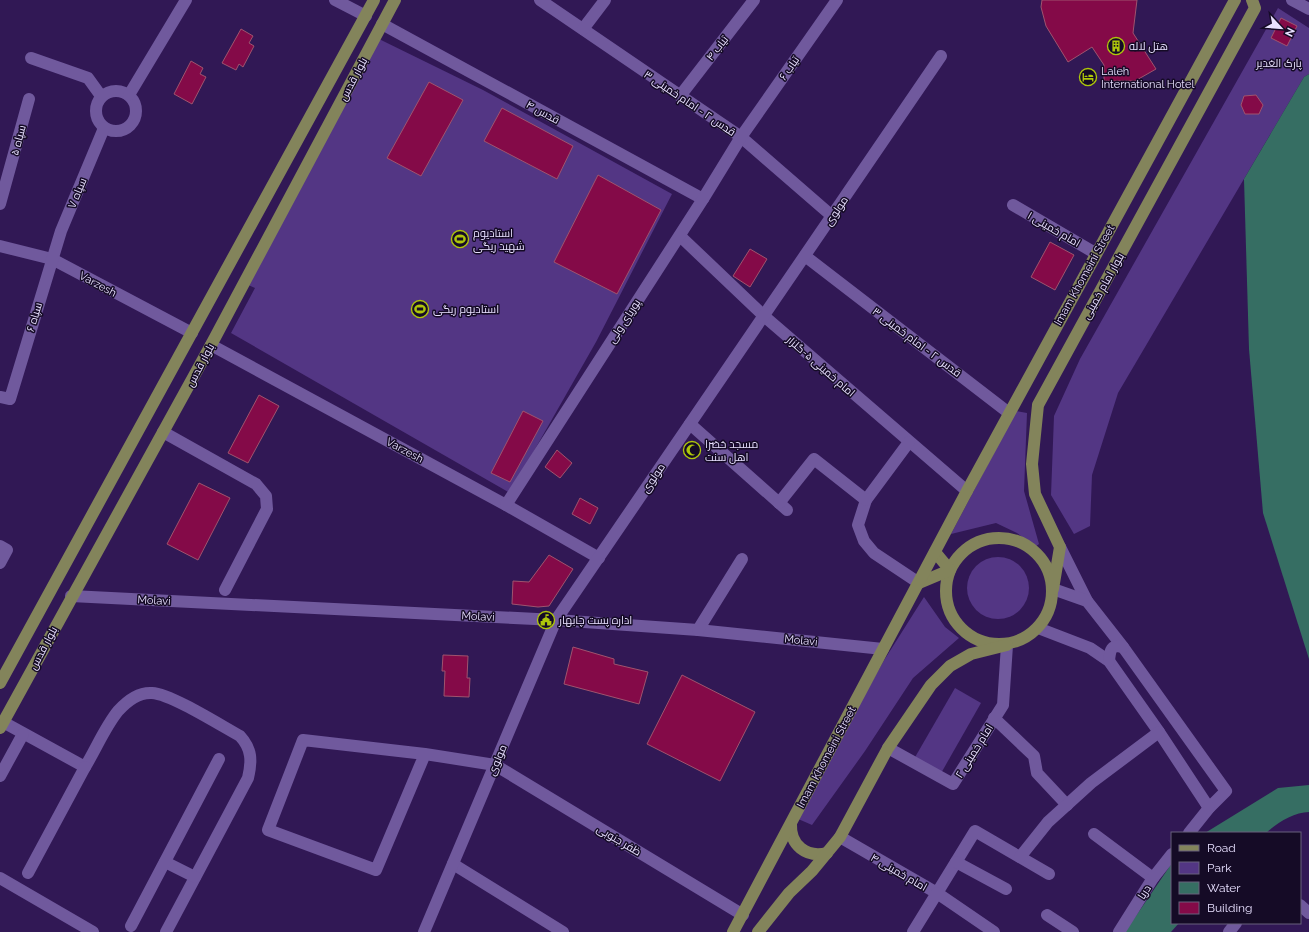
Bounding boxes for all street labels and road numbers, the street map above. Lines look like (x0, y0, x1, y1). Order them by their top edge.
street label: تیاب ۴ (704, 33, 731, 63)
street label: تیاب ۶ (777, 54, 802, 83)
street label: بلوار قدس (337, 55, 370, 103)
street label: قدس ۲ - امام خمینی ۳ (641, 68, 738, 140)
street label: قدس ۴ (524, 98, 562, 127)
street label: سپاه ۵ (8, 124, 29, 157)
street label: سپاه ۷ (65, 176, 90, 210)
street label: مولوی (822, 194, 851, 228)
street label: امام خمینی ۱ (1024, 209, 1083, 251)
street label: Imam Khomeini Street (1051, 222, 1118, 328)
street label: بلوار امام خمینی (1080, 251, 1128, 322)
street label: Varzesh (77, 269, 119, 300)
street label: پوریای ولی (605, 297, 643, 346)
street label: سپاه ۶ (24, 301, 45, 333)
street label: قدس ۲ - امام خمینی ۳ (869, 305, 964, 381)
street label: امام خمینی ۵-گلزار (783, 333, 857, 400)
street label: بلوار قدس (184, 341, 217, 389)
street label: Varzesh (384, 435, 426, 466)
street label: مولوی (639, 461, 668, 495)
street label: Molavi (137, 593, 171, 608)
street label: Molavi (461, 609, 495, 624)
street label: بلوار قدس (27, 624, 60, 672)
street label: Molavi (784, 632, 818, 649)
street label: Imam Khomeini Street (794, 704, 859, 810)
street label: امام خمینی ۲ (953, 722, 997, 781)
street label: مولوی (485, 743, 510, 778)
street label: ظفر جنوبی (594, 822, 643, 859)
street label: امام خمینی ۴ (868, 851, 929, 895)
street label: دریا (1135, 883, 1154, 902)

